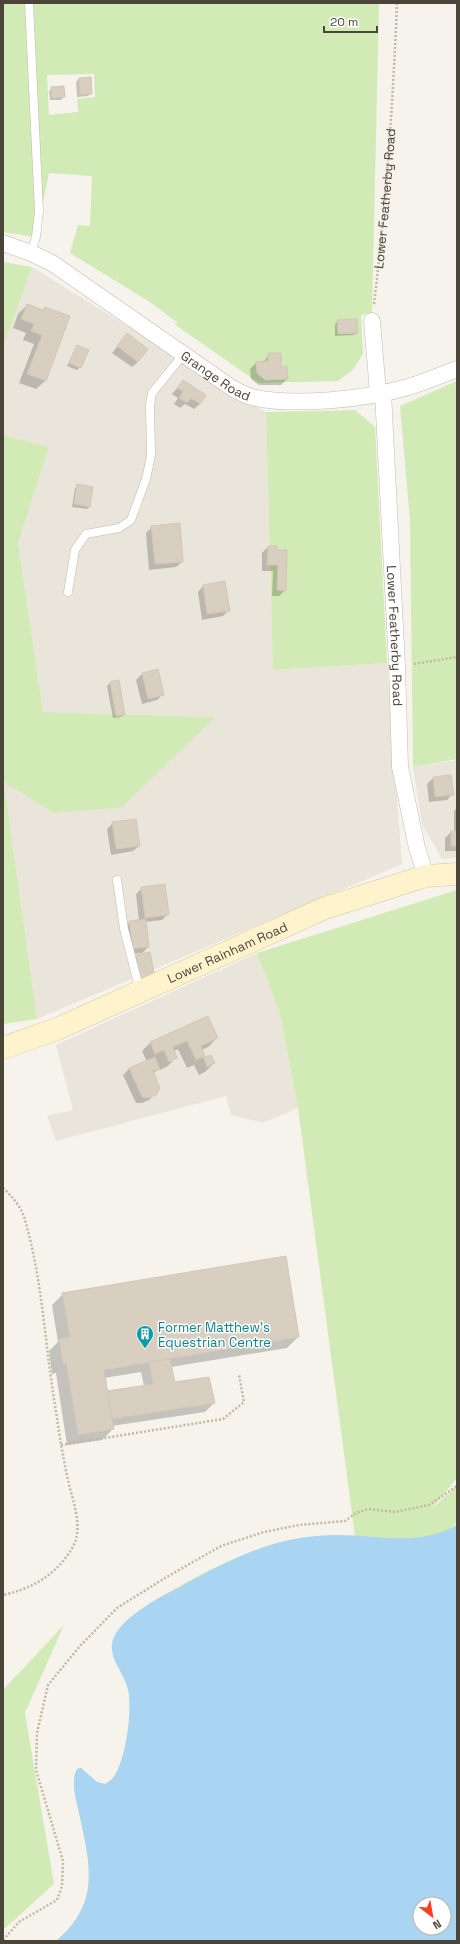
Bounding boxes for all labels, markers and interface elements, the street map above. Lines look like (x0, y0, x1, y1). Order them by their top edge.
scale bar (324, 8, 377, 34)
text: 20 m (330, 14, 358, 30)
street label: Lower Featherby Road (370, 128, 399, 270)
street label: Grange Road (178, 347, 253, 404)
street label: Lower Featherby Road (383, 565, 407, 706)
street label: Lower Rainham Road (164, 918, 290, 987)
place label: Former Matthew's Equestrian Centre (158, 1319, 271, 1351)
building icon: Former Matthew's Equestrian Centre (135, 1324, 155, 1349)
north arrow (412, 1896, 452, 1936)
text: N (430, 1917, 444, 1932)

